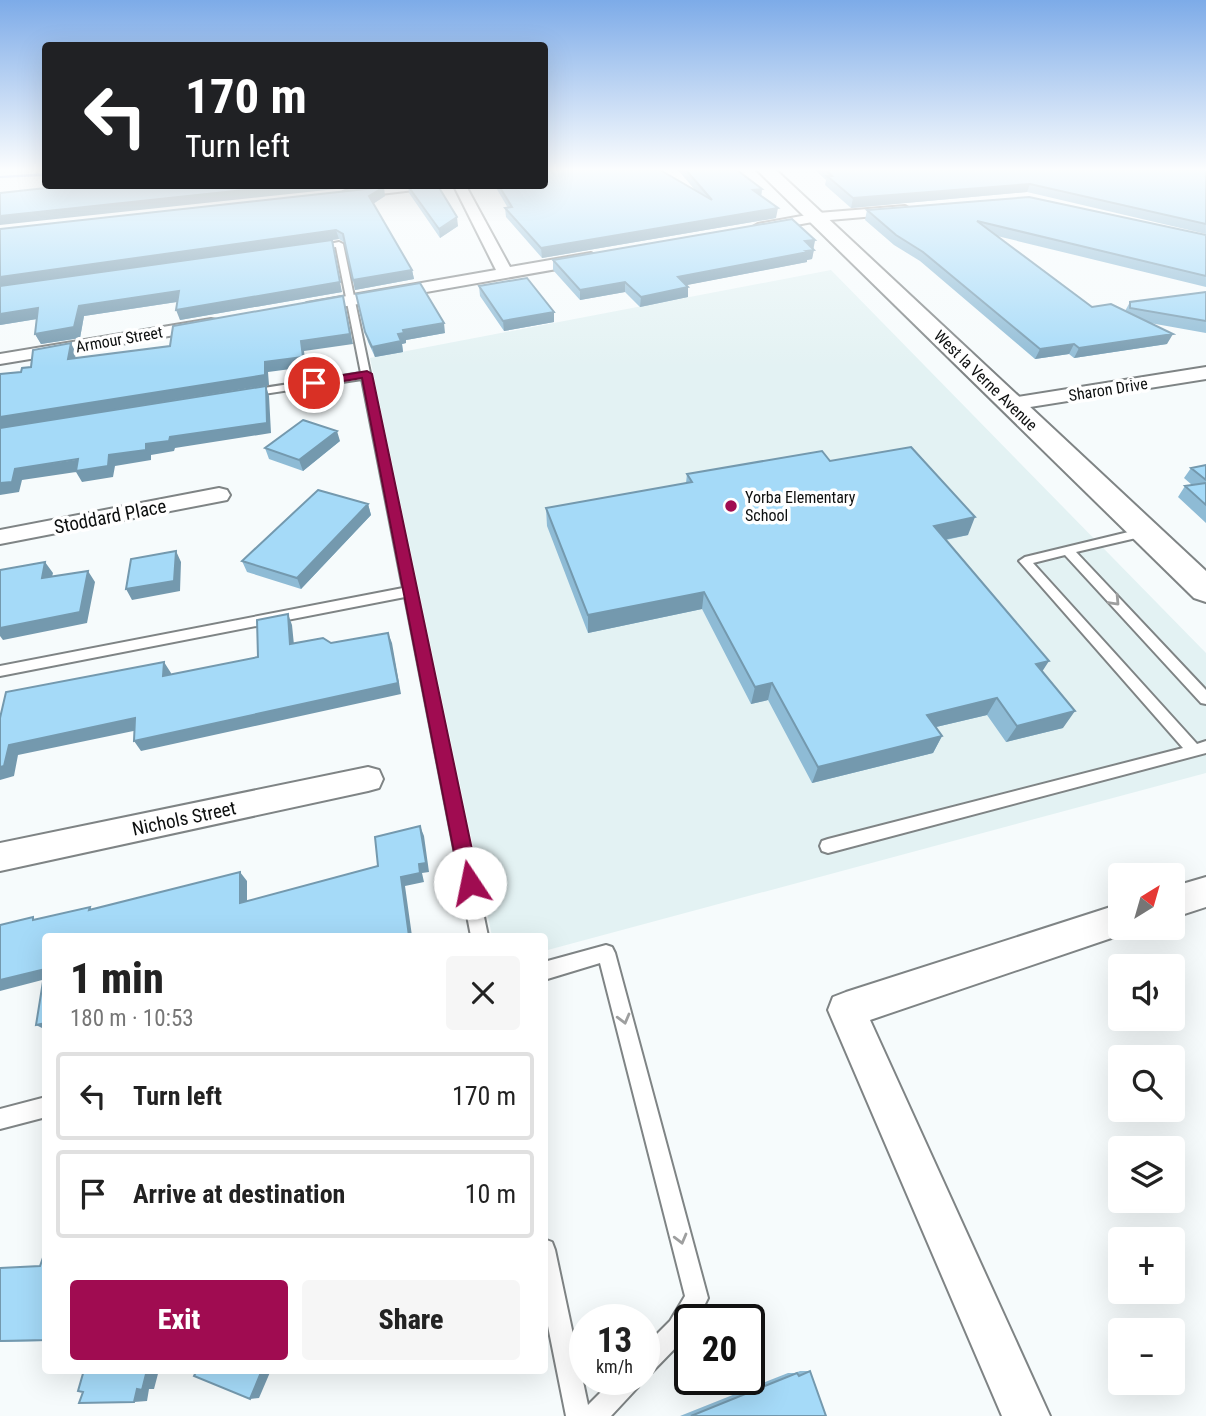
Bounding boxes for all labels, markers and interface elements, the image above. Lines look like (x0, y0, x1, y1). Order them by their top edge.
text: 170 m (185, 68, 307, 125)
icon: left (70, 70, 161, 161)
text: Turn left (185, 127, 290, 165)
street label: Armour Street (74, 322, 164, 356)
street label: West la Verne Avenue (930, 326, 1041, 434)
pin (284, 353, 344, 413)
icon: arrive (295, 364, 333, 402)
street label: Sharon Drive (1067, 374, 1149, 405)
place label: Yorba Elementary School (745, 488, 856, 525)
street label: Stoddard Place (52, 494, 168, 539)
marker: Yorba Elementary School (723, 498, 739, 514)
one-way arrow (1107, 593, 1120, 606)
street label: Nichols Street (130, 796, 238, 841)
position arrow (433, 846, 507, 920)
north arrow (1108, 863, 1185, 940)
map controls (1108, 863, 1185, 1395)
text: 1 min (70, 954, 164, 1003)
button: sound (1108, 954, 1185, 1031)
button: close (446, 956, 520, 1030)
text: 180 m · 10:53 (70, 1005, 194, 1032)
one-way arrow (615, 1013, 630, 1025)
button: search (1108, 1045, 1185, 1122)
icon: left (74, 1077, 112, 1115)
text: Turn left (133, 1081, 222, 1111)
text: 170 m (452, 1081, 516, 1111)
button: layers (1108, 1136, 1185, 1213)
icon: arrive (74, 1175, 112, 1213)
text: Arrive at destination (133, 1179, 345, 1209)
text: 10 m (465, 1179, 516, 1209)
button: + (1108, 1227, 1185, 1304)
one-way arrow (673, 1233, 687, 1245)
button: Exit (70, 1280, 288, 1360)
button: Share (302, 1280, 520, 1360)
speed limit sign: 20 (674, 1304, 765, 1395)
button: − (1108, 1318, 1185, 1395)
text: 13 (597, 1320, 632, 1361)
text: km/h (596, 1356, 633, 1377)

